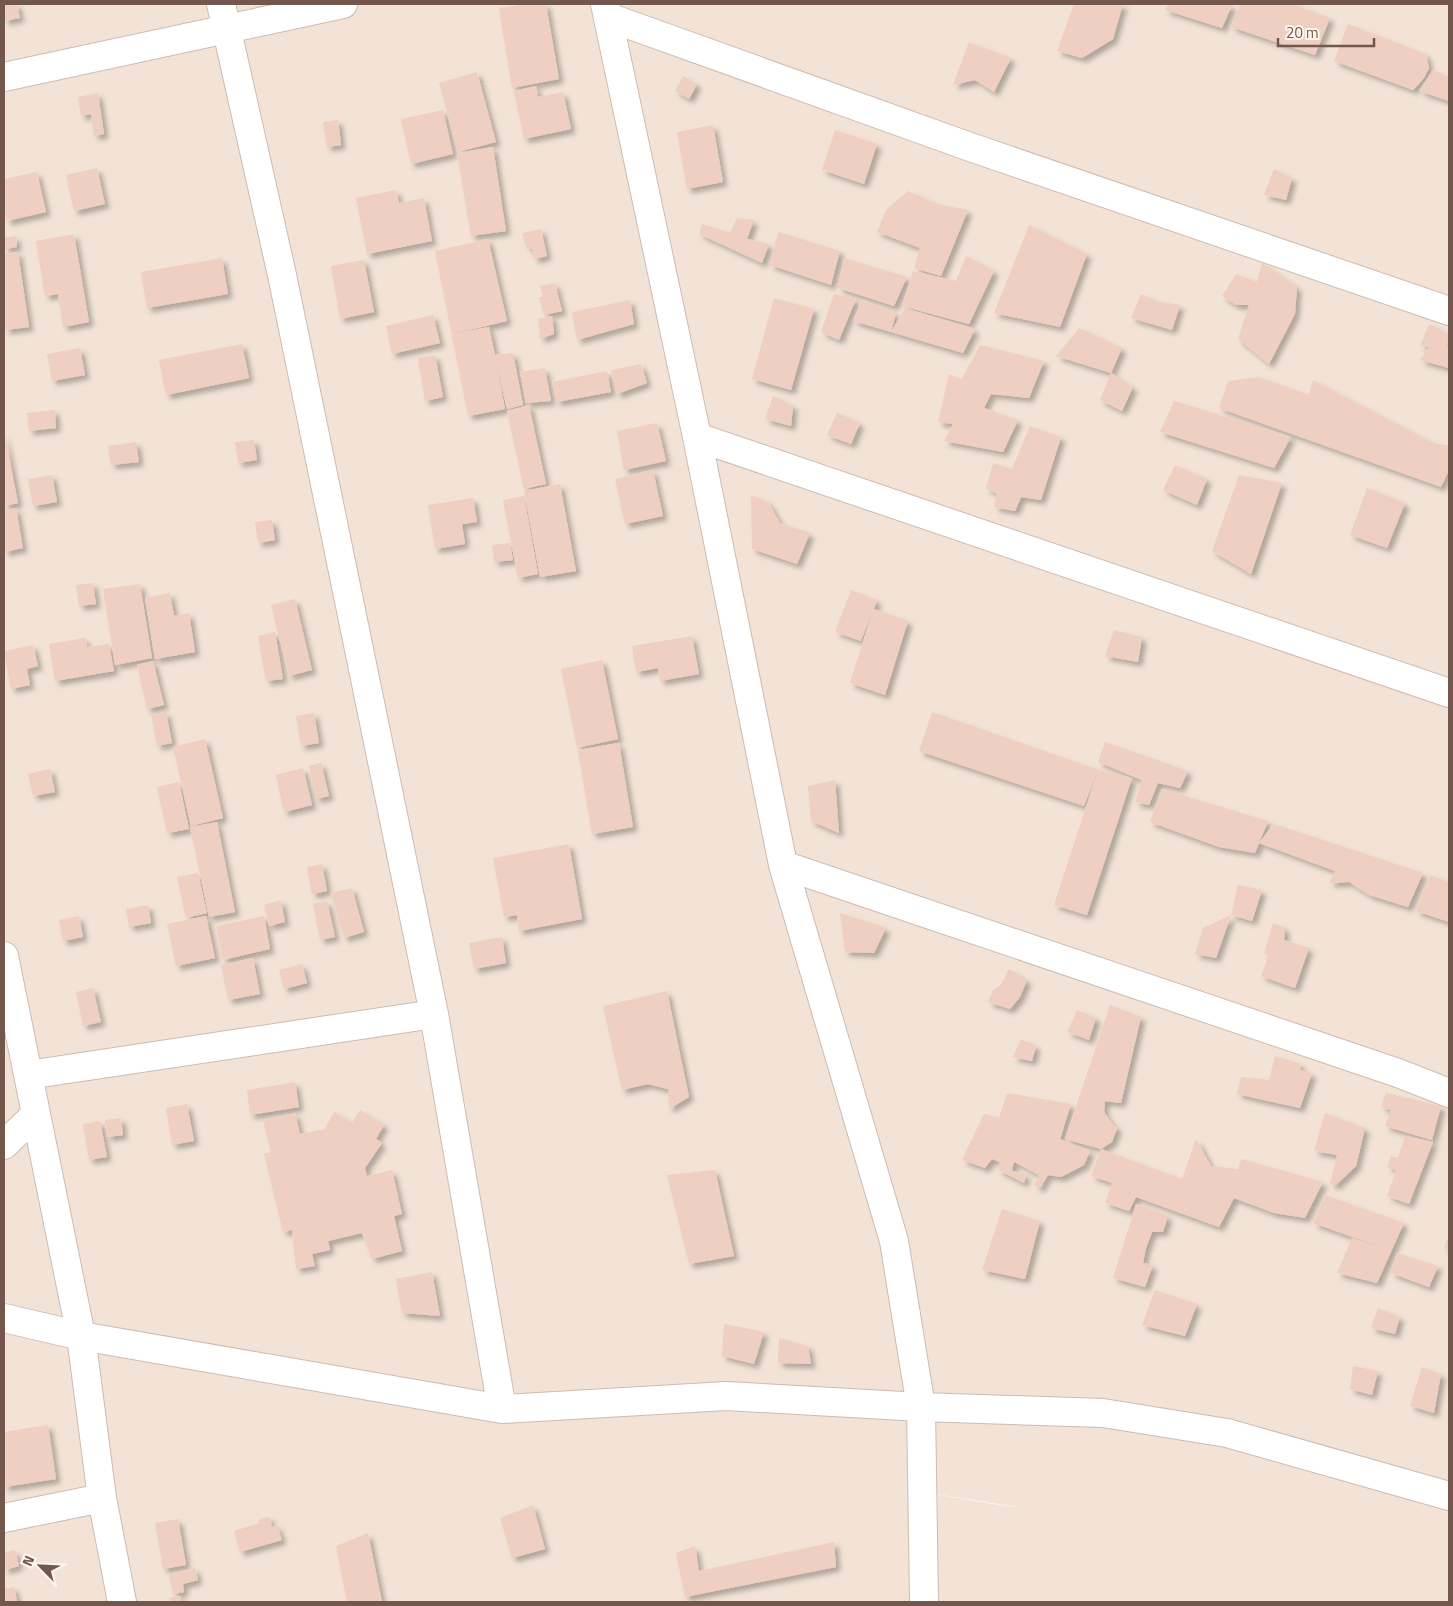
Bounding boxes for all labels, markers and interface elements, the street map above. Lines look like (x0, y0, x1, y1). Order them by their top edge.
scale bar (1278, 15, 1374, 47)
text: 20 m (1286, 21, 1319, 44)
north arrow (15, 1541, 65, 1591)
text: N (16, 1552, 39, 1569)

